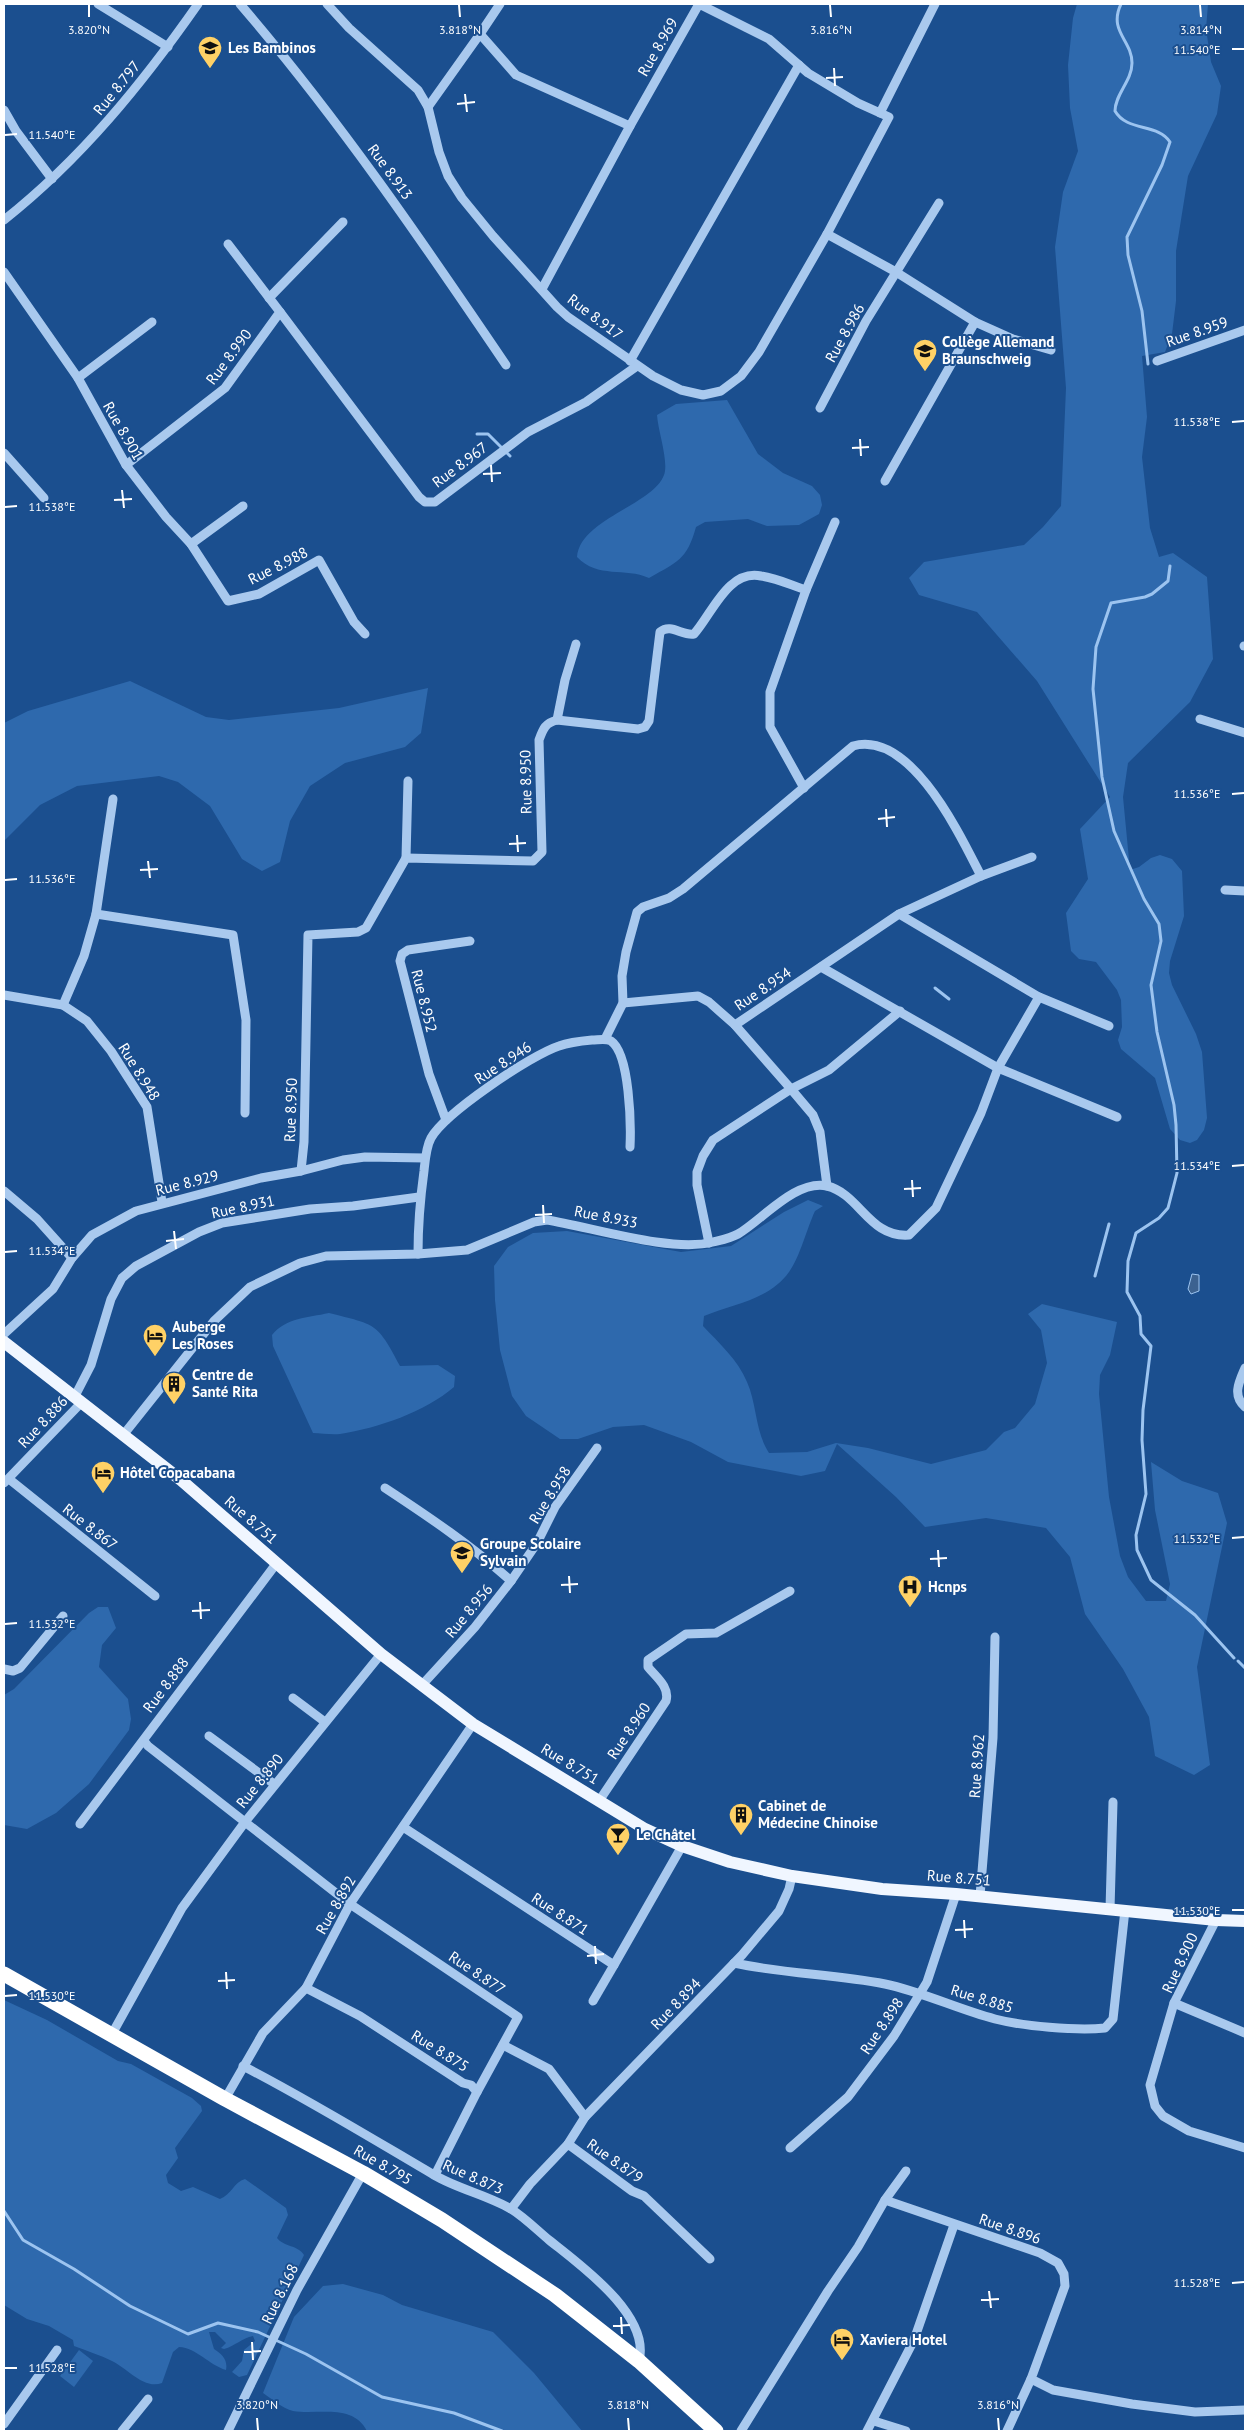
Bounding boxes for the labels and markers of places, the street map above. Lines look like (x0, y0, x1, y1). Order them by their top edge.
school or university icon: Les Bambinos (197, 35, 223, 69)
place label: Les Bambinos (228, 38, 316, 57)
place label: Collège Allemand Braunschweig (942, 332, 1054, 368)
school or university icon: Collège Allemand Braunschweig (912, 338, 938, 372)
place label: Auberge Les Roses (172, 1317, 234, 1353)
hotel icon: Auberge Les Roses (142, 1323, 168, 1357)
place label: Centre de Santé Rita (192, 1365, 258, 1401)
building icon: Centre de Santé Rita (161, 1371, 187, 1405)
hotel icon: Hôtel Copacabana (90, 1460, 116, 1494)
place label: Hôtel Copacabana (120, 1463, 235, 1482)
place label: Groupe Scolaire Sylvain (480, 1534, 581, 1570)
school or university icon: Groupe Scolaire Sylvain (449, 1540, 475, 1574)
hospital icon: Hcnps (897, 1574, 923, 1608)
place label: Hcnps (928, 1577, 967, 1596)
place label: Cabinet de Médecine Chinoise (758, 1796, 878, 1832)
building icon: Cabinet de Médecine Chinoise (728, 1802, 754, 1836)
bar icon: Le Châtel (605, 1822, 631, 1856)
place label: Le Châtel (636, 1825, 696, 1844)
hotel icon: Xaviera Hotel (829, 2327, 855, 2361)
place label: Xaviera Hotel (860, 2330, 948, 2349)

